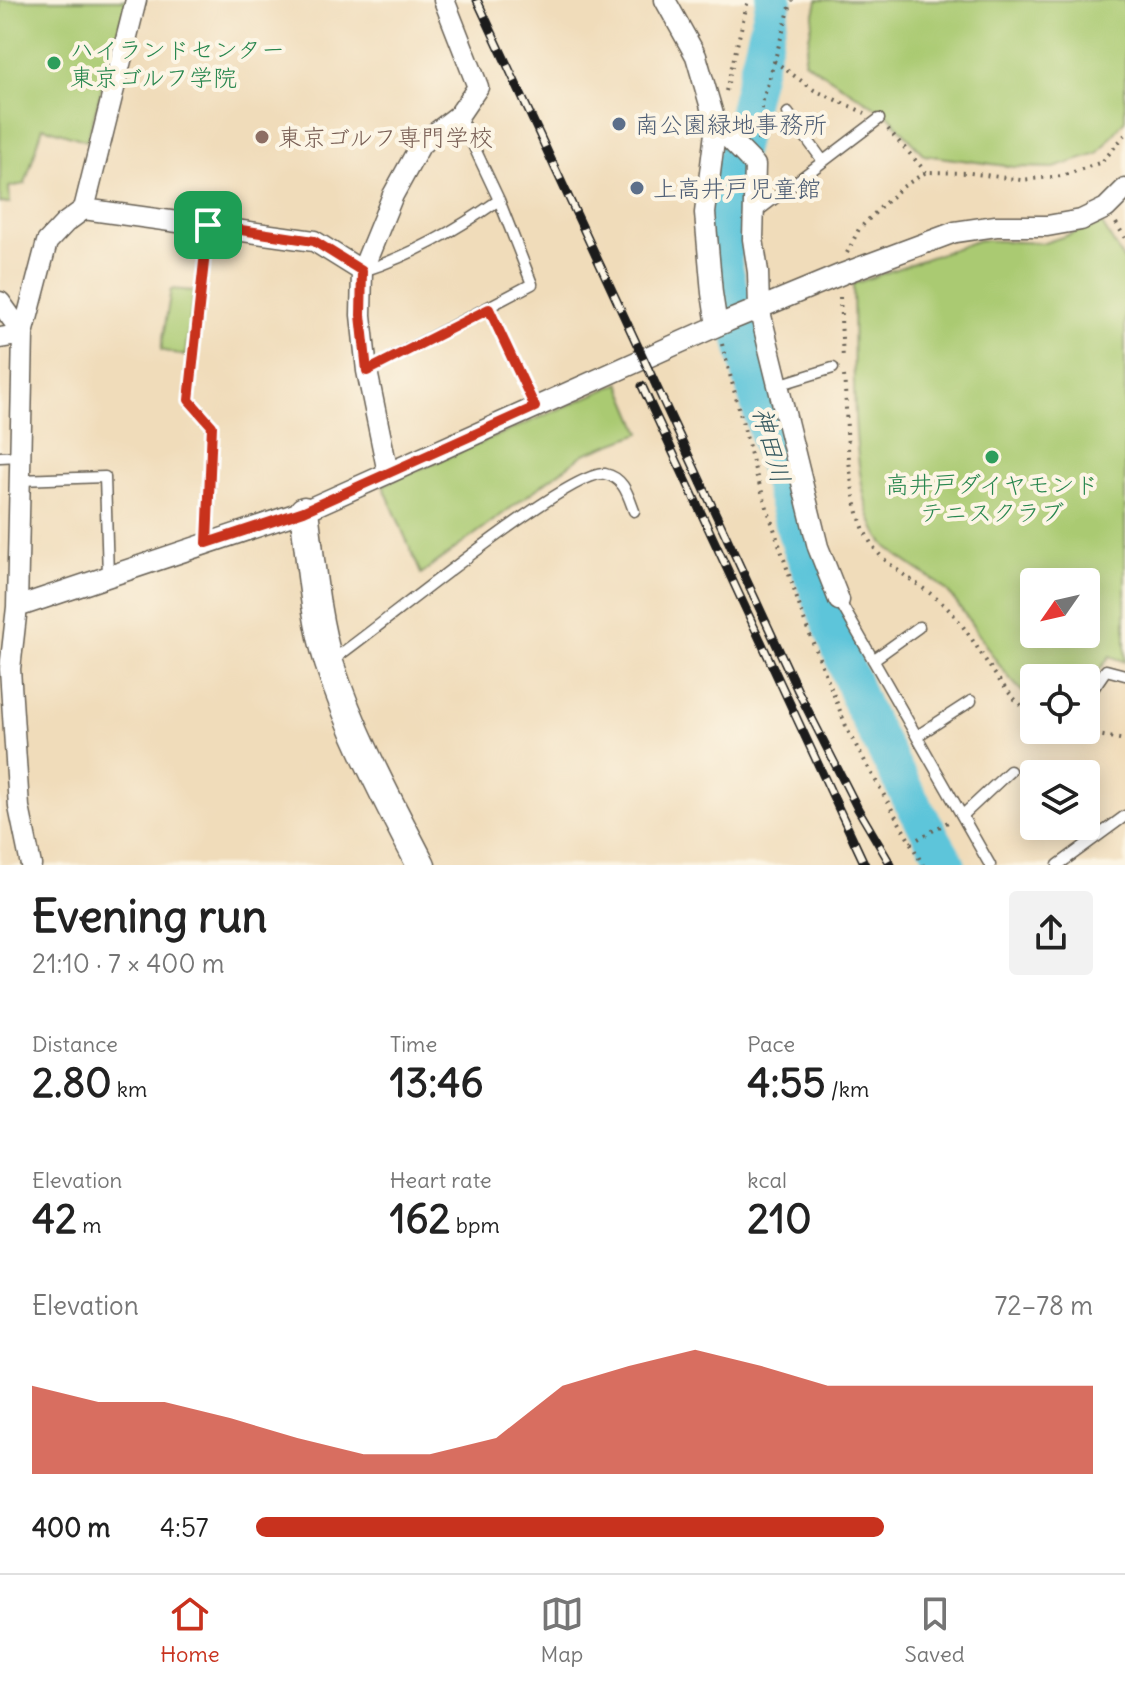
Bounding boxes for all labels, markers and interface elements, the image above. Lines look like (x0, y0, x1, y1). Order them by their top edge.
place label: ハイランドセンター 東京ゴルフ学院 (70, 34, 285, 92)
marker: ハイランドセンター 東京ゴルフ学院 (45, 54, 63, 72)
place label: 南公園緑地事務所 (635, 109, 827, 139)
marker: 南公園緑地事務所 (610, 115, 628, 133)
place label: 東京ゴルフ専門学校 (278, 122, 493, 152)
marker: 東京ゴルフ専門学校 (253, 128, 271, 146)
place label: 上高井戸児童館 (653, 173, 821, 203)
marker: 上高井戸児童館 (628, 179, 646, 197)
pin (174, 191, 242, 259)
icon: arrive (186, 203, 230, 247)
water label: 神田川 (746, 403, 798, 487)
marker: 高井戸ダイヤモンド テニスクラブ (983, 448, 1001, 466)
place label: 高井戸ダイヤモンド テニスクラブ (885, 469, 1099, 527)
north arrow (1020, 568, 1100, 648)
map controls (1020, 568, 1100, 840)
button: locate (1020, 664, 1100, 744)
button: layers (1020, 760, 1100, 840)
text: Evening run (32, 889, 267, 944)
button: share (1009, 891, 1093, 975)
text: 21:10 · 7 × 400 m (32, 947, 224, 980)
text: Distance (32, 1030, 118, 1058)
text: Time (390, 1030, 437, 1058)
text: Pace (747, 1030, 795, 1058)
text: 2.80 (32, 1058, 112, 1108)
text: 13:46 (390, 1058, 484, 1108)
text: 4:55 (747, 1058, 826, 1108)
text: km (112, 1075, 147, 1103)
text: /km (826, 1075, 869, 1103)
text: Elevation (32, 1166, 122, 1194)
text: Heart rate (390, 1166, 492, 1194)
text: kcal (747, 1166, 787, 1194)
text: 42 (32, 1194, 77, 1244)
text: 162 (390, 1194, 451, 1244)
text: 210 (747, 1194, 811, 1244)
text: m (77, 1211, 102, 1239)
text: bpm (451, 1211, 500, 1239)
text: Elevation (32, 1289, 139, 1322)
text: 72–78 m (995, 1289, 1093, 1322)
text: 400 m (32, 1511, 110, 1544)
text: 4:57 (160, 1511, 209, 1544)
tab: Home (160, 1592, 220, 1668)
tab: Map (540, 1592, 584, 1668)
tab: Saved (904, 1592, 965, 1668)

